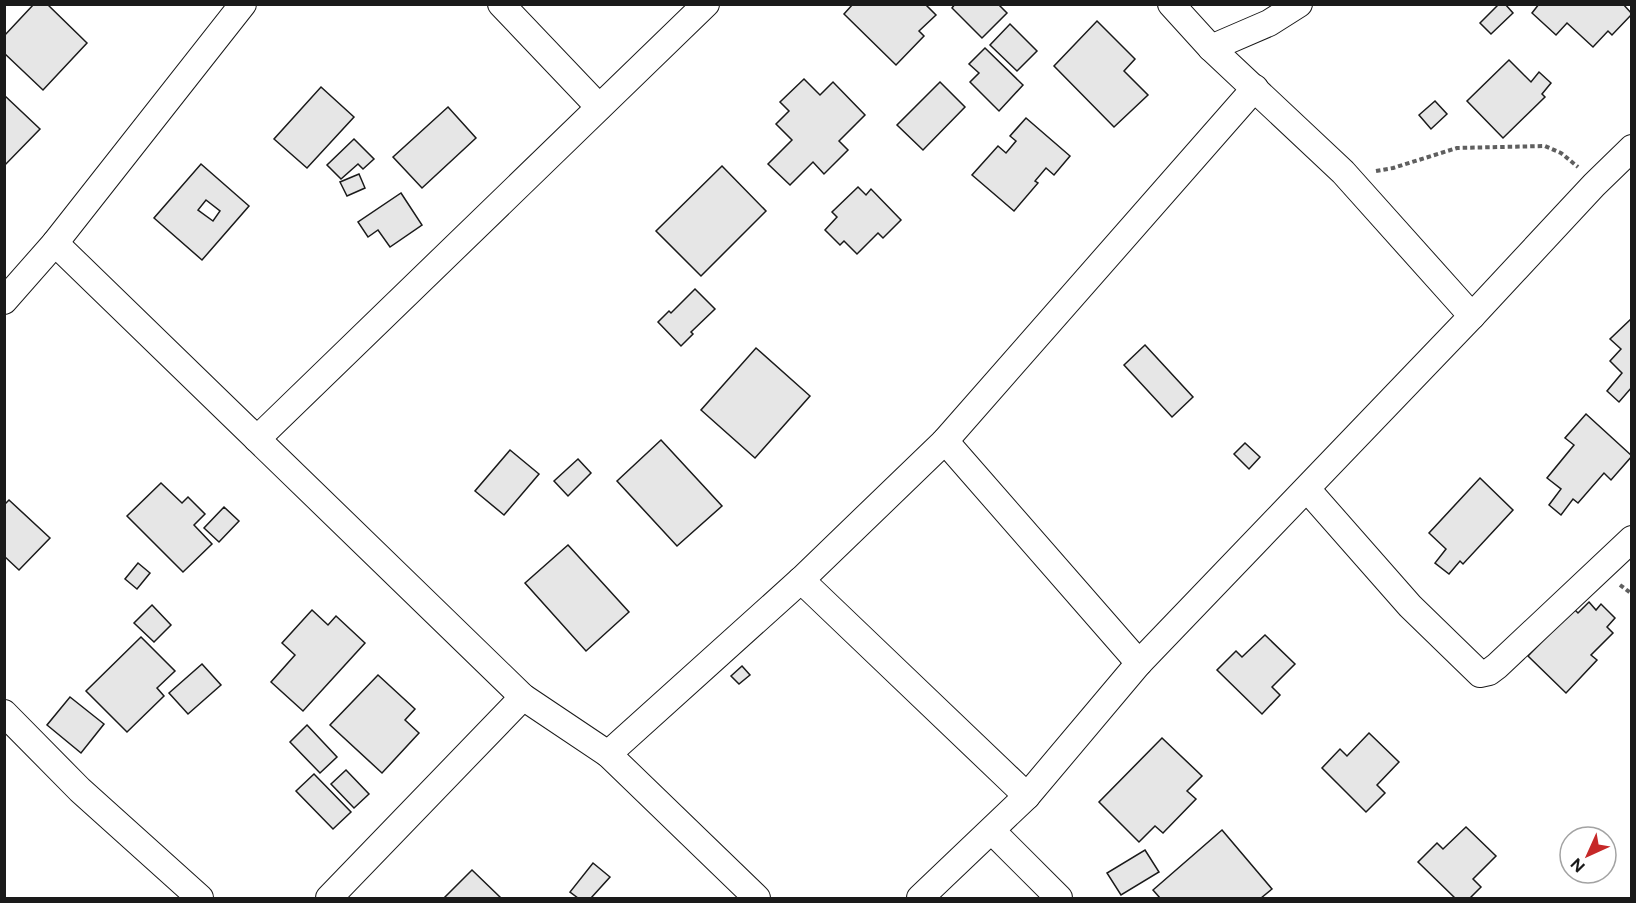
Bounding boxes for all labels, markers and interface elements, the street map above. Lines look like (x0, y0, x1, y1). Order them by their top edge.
north arrow (1558, 825, 1618, 885)
text: N (1567, 854, 1589, 876)

